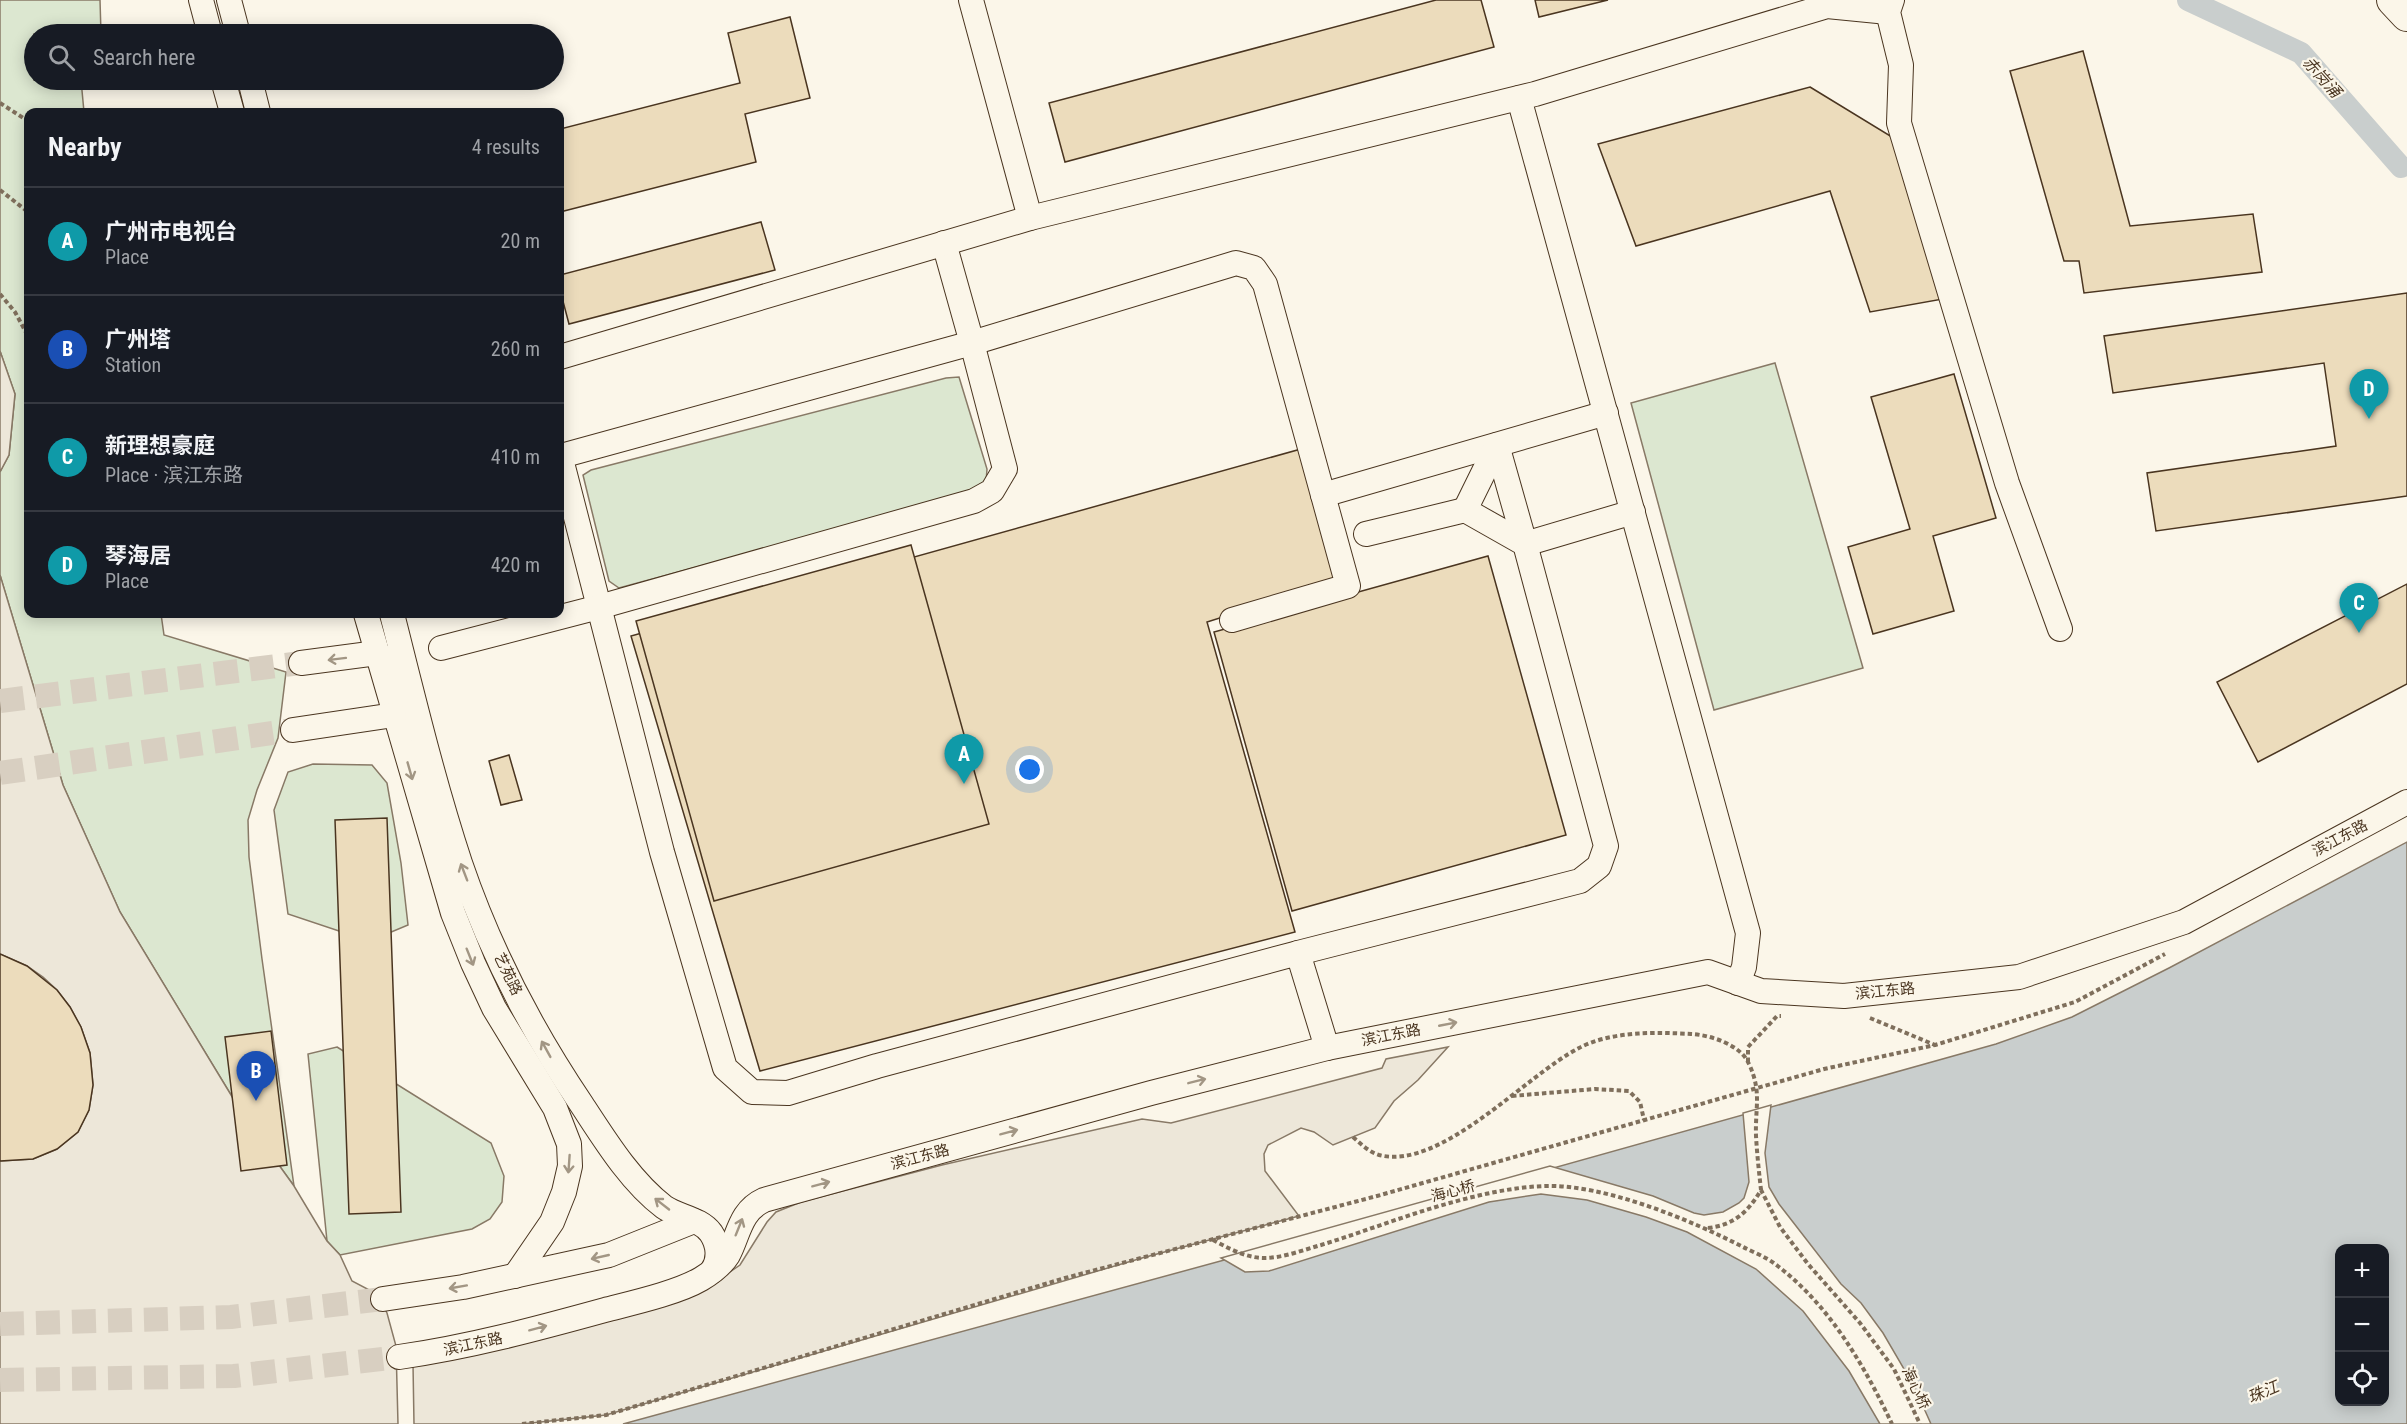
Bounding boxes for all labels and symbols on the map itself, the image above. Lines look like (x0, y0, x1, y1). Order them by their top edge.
water label: 赤岗涌 (2299, 53, 2346, 103)
pin: D (2350, 370, 2388, 419)
pin: C (2340, 584, 2378, 633)
one-way arrow (328, 653, 348, 664)
pin: A (944, 734, 984, 784)
your location (1015, 755, 1044, 784)
one-way arrow (405, 761, 417, 780)
street label: 滨江东路 (2309, 816, 2371, 860)
one-way arrow (458, 863, 469, 882)
one-way arrow (465, 947, 476, 966)
street label: 艺苑路 (490, 950, 526, 998)
street label: 滨江东路 (1854, 979, 1916, 1003)
one-way arrow (1438, 1018, 1458, 1029)
street label: 滨江东路 (1360, 1020, 1422, 1050)
one-way arrow (540, 1040, 552, 1057)
pin: B (236, 1052, 276, 1101)
one-way arrow (1187, 1075, 1206, 1087)
one-way arrow (999, 1126, 1018, 1137)
street label: 滨江东路 (889, 1141, 951, 1173)
one-way arrow (563, 1154, 574, 1174)
street label: 海心桥 (1429, 1176, 1477, 1206)
one-way arrow (811, 1178, 830, 1189)
one-way arrow (654, 1198, 670, 1211)
one-way arrow (734, 1218, 745, 1237)
one-way arrow (591, 1252, 611, 1263)
one-way arrow (449, 1282, 468, 1293)
one-way arrow (528, 1322, 547, 1333)
street label: 滨江东路 (442, 1329, 504, 1359)
street label: 海心桥 (1898, 1364, 1934, 1412)
water label: 珠江 (2245, 1376, 2283, 1407)

